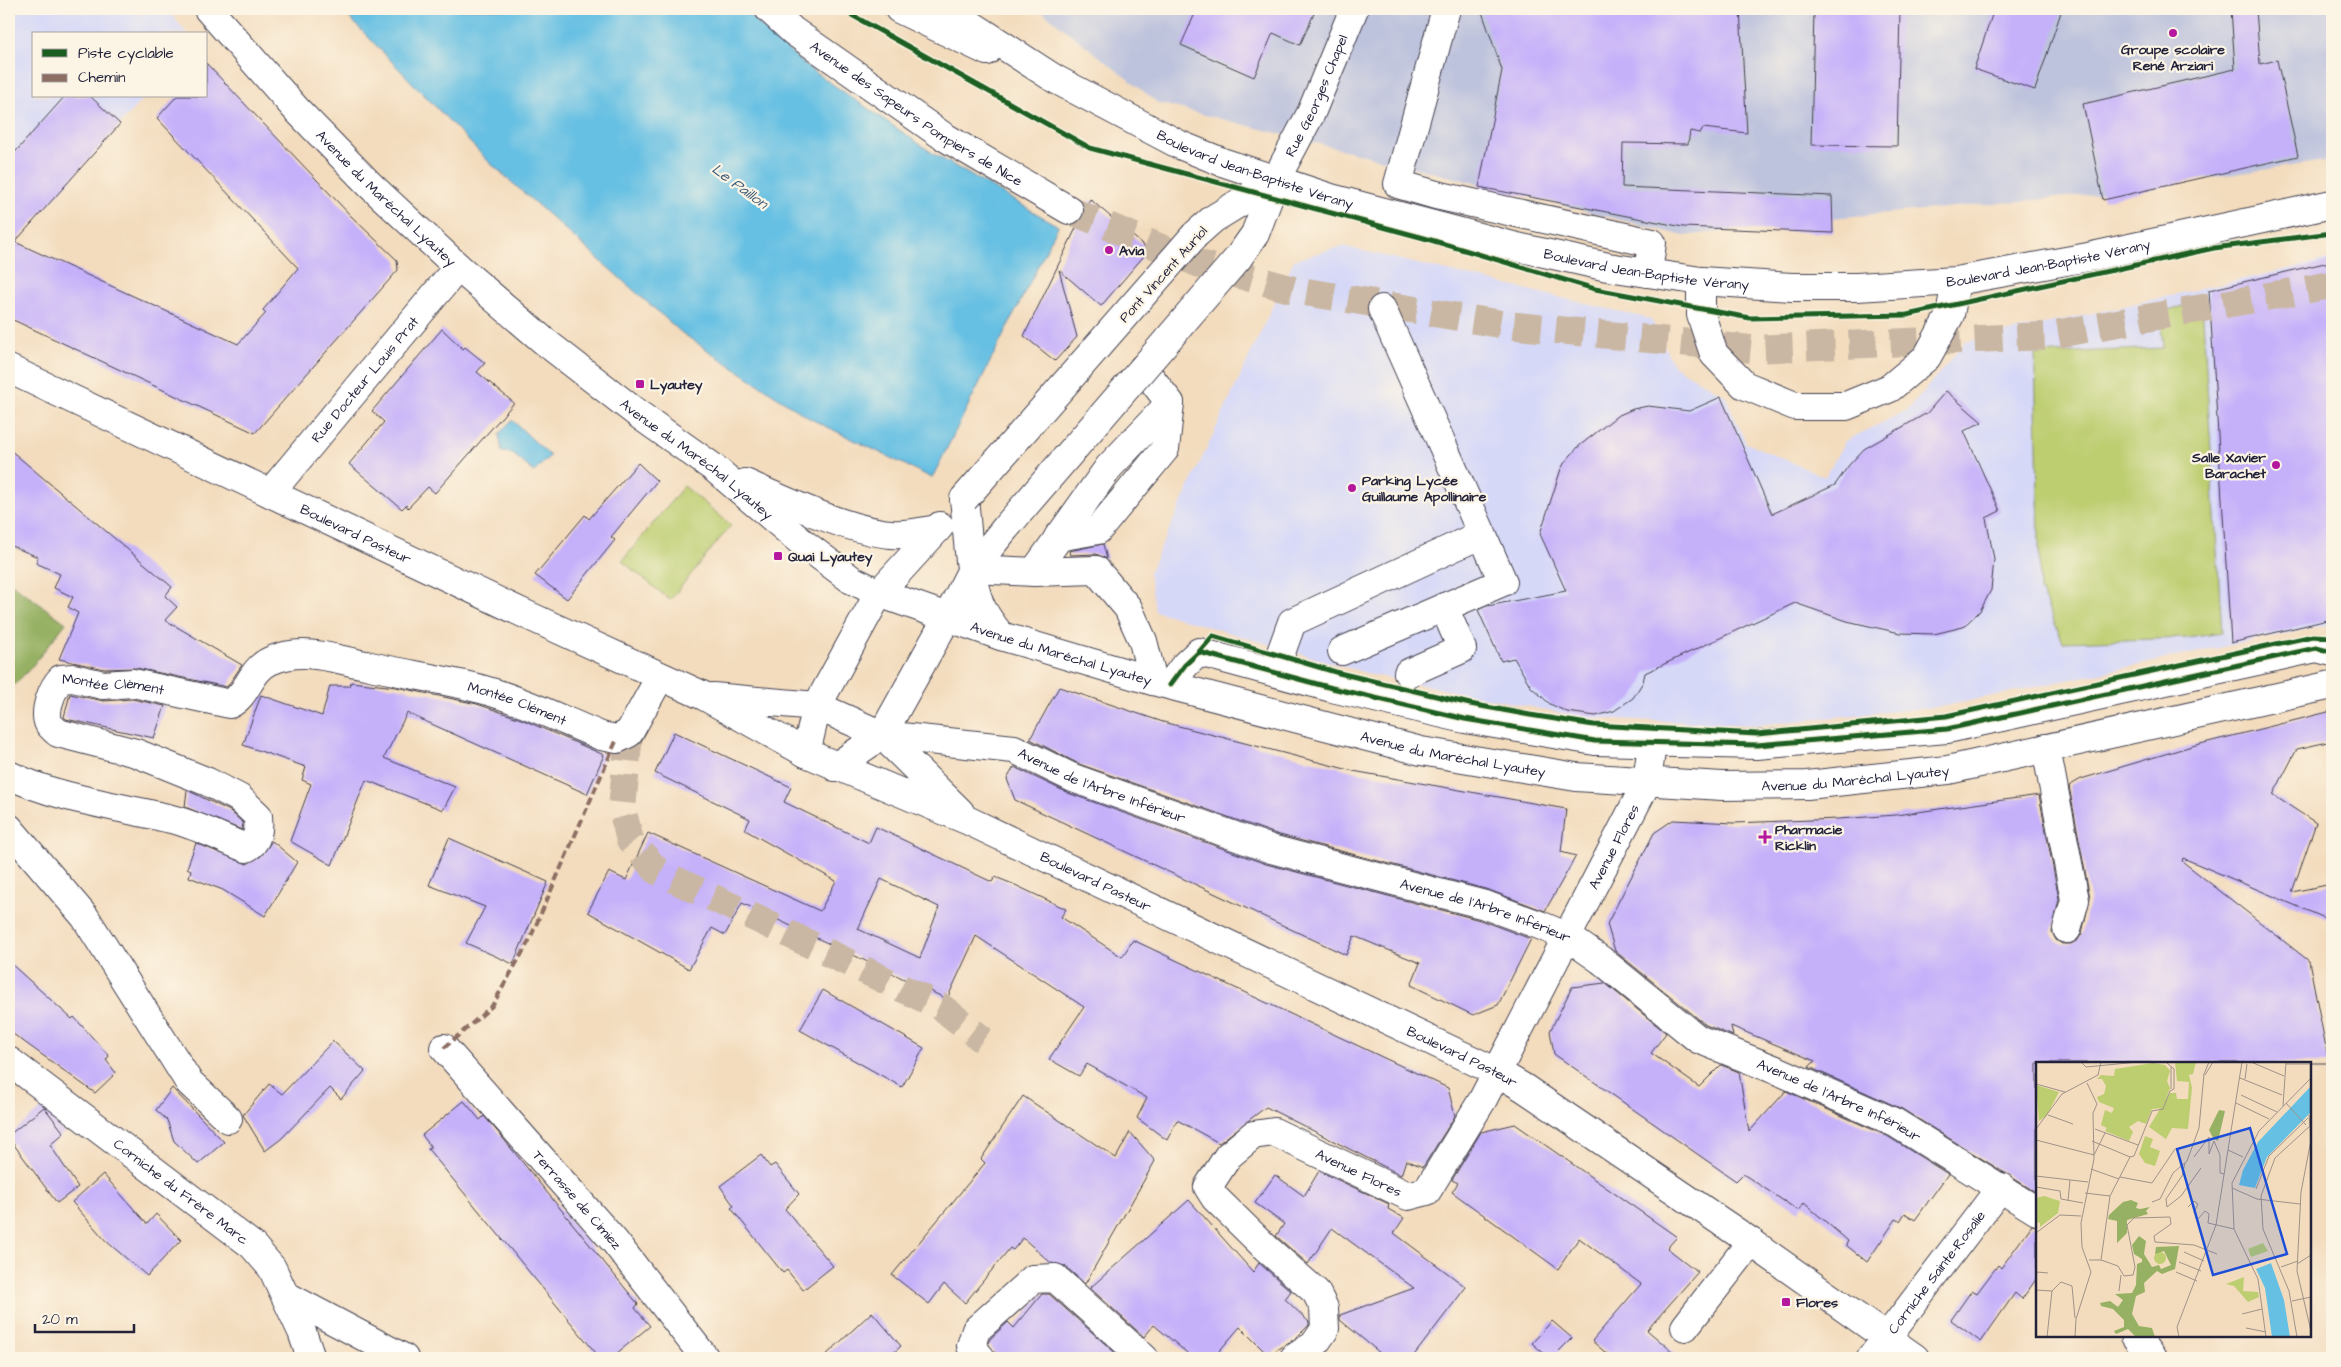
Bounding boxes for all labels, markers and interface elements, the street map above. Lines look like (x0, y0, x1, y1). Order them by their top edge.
marker: Groupe scolaire René Arziari (2167, 27, 2179, 39)
legend (32, 32, 208, 98)
street label: Rue Georges Chapel (1281, 32, 1353, 161)
street label: Avenue des Sapeurs Pompiers de Nice (806, 37, 1026, 192)
place label: Groupe scolaire René Arziari (2121, 40, 2225, 76)
text: Piste cyclable (78, 43, 174, 65)
text: Chemin (78, 67, 126, 88)
street label: Boulevard Jean-Baptiste Vérany (1153, 125, 1355, 214)
street label: Avenue du Maréchal Lyautey (311, 126, 460, 272)
water label: Le Paillon (707, 159, 773, 215)
street label: Pont Vincent Auriol (1115, 222, 1213, 327)
street label: Boulevard Jean-Baptiste Vérany (1946, 235, 2153, 293)
place label: Avia (1119, 241, 1145, 261)
marker: Avia (1103, 244, 1115, 256)
street label: Boulevard Jean-Baptiste Vérany (1542, 244, 1750, 295)
street label: Rue Docteur Louis Prat (307, 312, 424, 447)
place label: Lyautey (650, 375, 703, 395)
marker: Lyautey (634, 378, 646, 390)
street label: Avenue du Maréchal Lyautey (615, 394, 777, 525)
place label: Salle Xavier Barachet (2191, 448, 2266, 484)
marker: Salle Xavier Barachet (2270, 459, 2282, 471)
place label: Parking Lycée Guillaume Apollinaire (1362, 471, 1487, 507)
marker: Parking Lycée Guillaume Apollinaire (1346, 482, 1358, 494)
street label: Boulevard Pasteur (297, 500, 415, 570)
place label: Quai Lyautey (788, 547, 873, 567)
marker: Quai Lyautey (772, 550, 784, 562)
street label: Avenue du Maréchal Lyautey (968, 617, 1154, 691)
street label: Montée Clément (61, 669, 166, 701)
street label: Montée Clément (466, 677, 570, 731)
street label: Avenue du Maréchal Lyautey (1358, 727, 1547, 783)
street label: Avenue de l'Arbre Inférieur (1014, 744, 1188, 829)
street label: Avenue du Maréchal Lyautey (1761, 761, 1950, 797)
street label: Avenue Flores (1584, 801, 1645, 893)
place label: Pharmacie Ricklin (1775, 820, 1843, 856)
marker: Pharmacie Ricklin (1759, 831, 1771, 843)
street label: Boulevard Pasteur (1037, 847, 1155, 917)
street label: Avenue de l'Arbre Inférieur (1398, 874, 1574, 948)
street label: Boulevard Pasteur (1403, 1022, 1521, 1093)
street label: Avenue de l'Arbre Inférieur (1754, 1054, 1925, 1147)
inset map (2036, 1062, 2311, 1337)
street label: Corniche du Frère Marc (109, 1134, 252, 1250)
street label: Avenue Flores (1312, 1144, 1405, 1203)
street label: Terrasse de Cimiez (528, 1146, 626, 1254)
street label: Corniche Sainte-Rosalie (1884, 1206, 1991, 1339)
place label: Flores (1796, 1293, 1838, 1313)
marker: Flores (1780, 1296, 1792, 1308)
scale bar (35, 1302, 134, 1334)
text: 20 m (42, 1309, 78, 1330)

